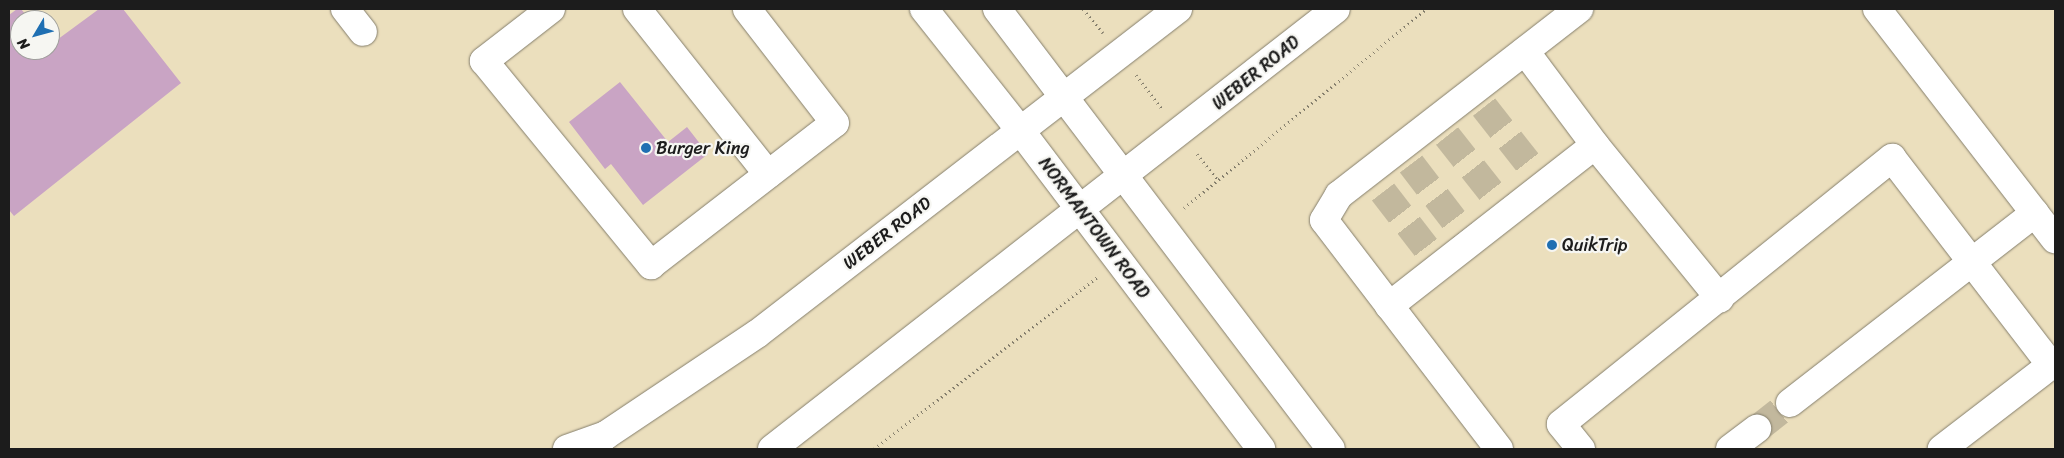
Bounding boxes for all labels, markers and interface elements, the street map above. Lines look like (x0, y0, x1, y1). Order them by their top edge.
north arrow (10, 10, 60, 60)
street label: WEBER ROAD (1208, 31, 1304, 115)
text: N (11, 32, 36, 55)
place label: Burger King (656, 137, 749, 159)
marker: Burger King (640, 142, 652, 154)
street label: NORMANTOWN ROAD (1034, 153, 1154, 303)
street label: WEBER ROAD (839, 192, 935, 274)
place label: QuikTrip (1562, 234, 1628, 256)
marker: QuikTrip (1546, 239, 1558, 251)

